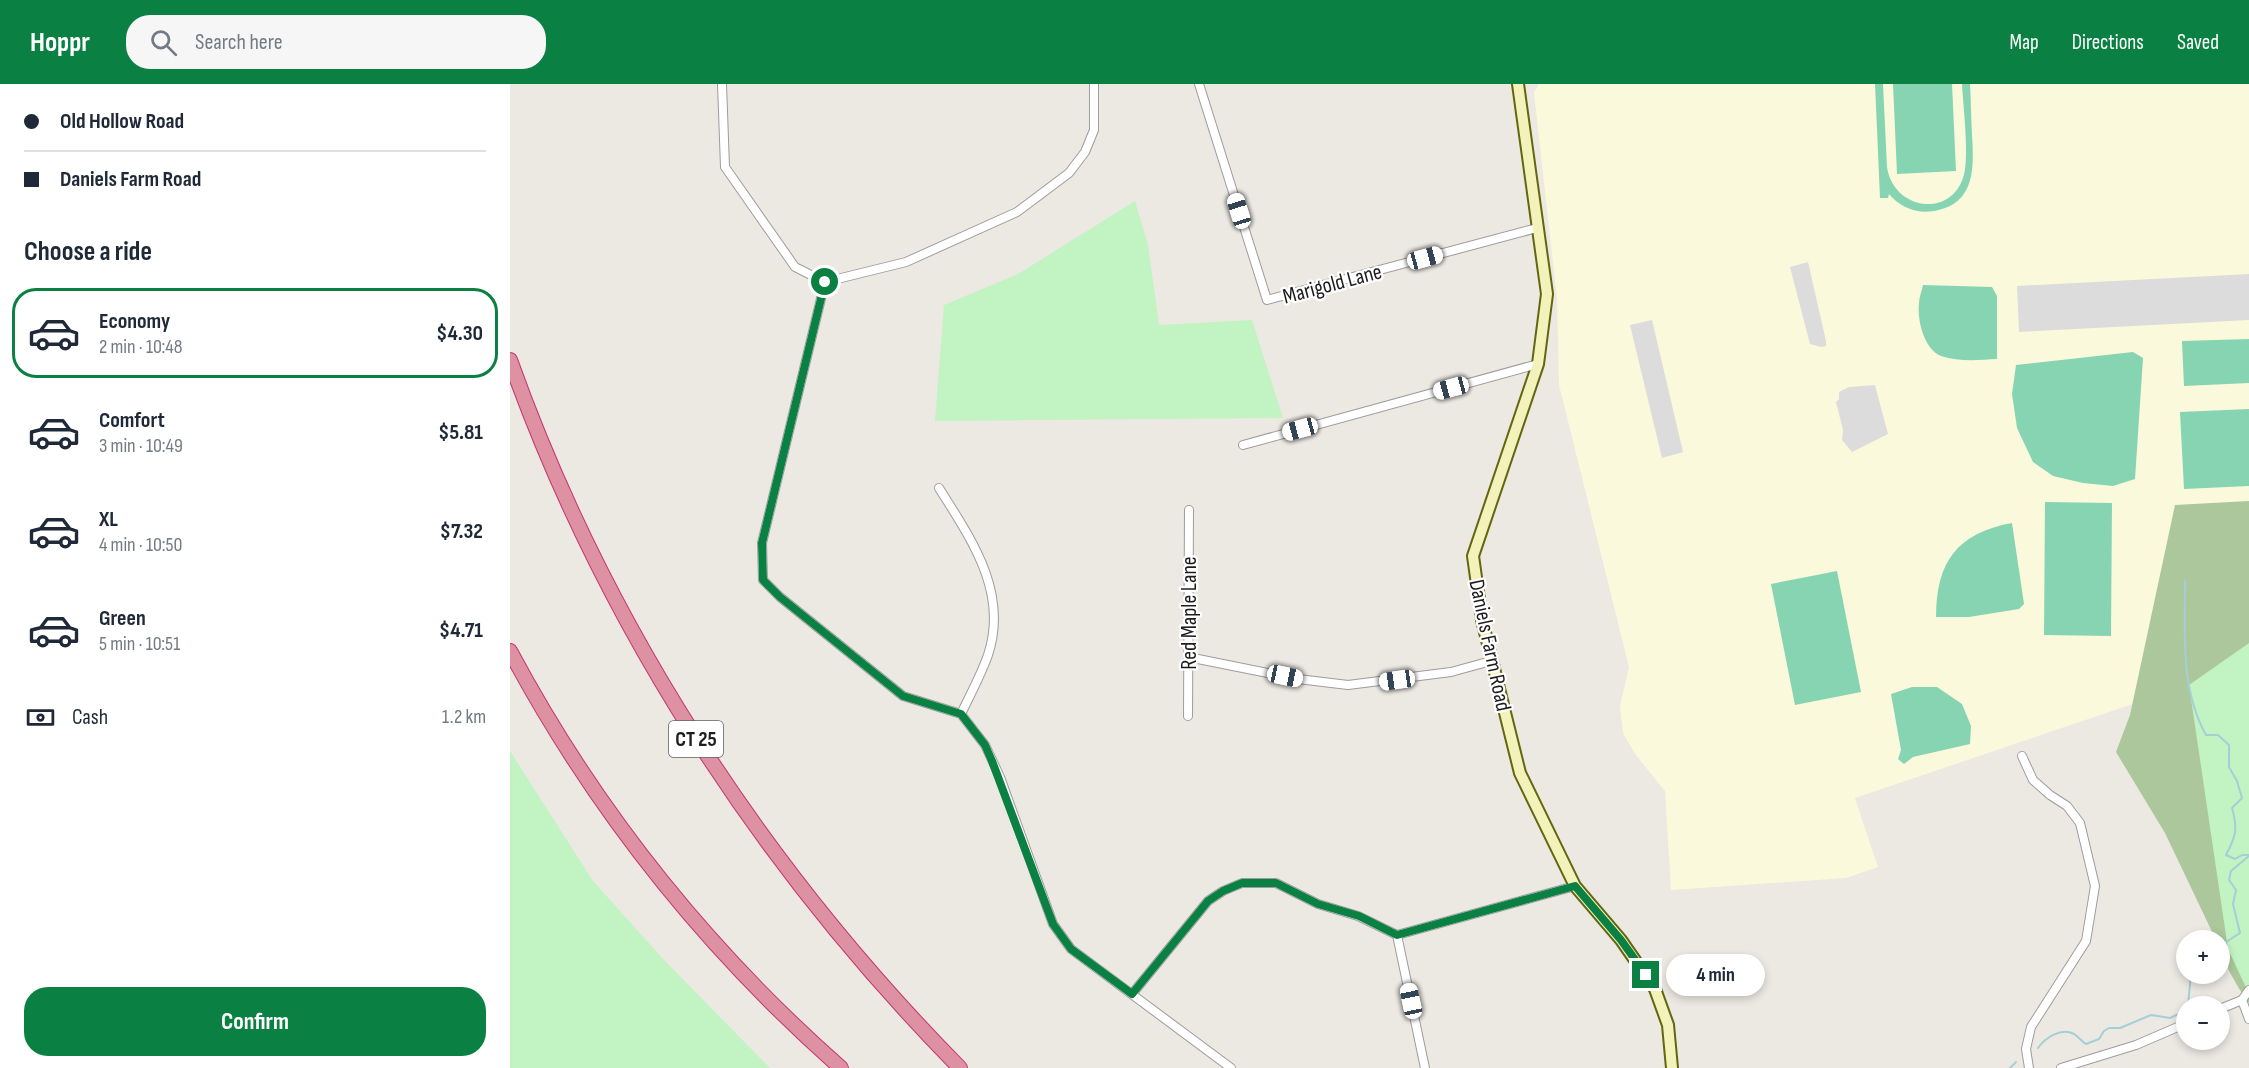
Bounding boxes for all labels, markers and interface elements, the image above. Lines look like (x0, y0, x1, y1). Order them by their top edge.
search box (126, 15, 546, 69)
text: Hoppr (30, 26, 90, 59)
icon: search (147, 26, 180, 59)
text: Search here (195, 29, 282, 56)
text: Map (2009, 30, 2039, 55)
text: Directions (2072, 30, 2144, 55)
text: Saved (2177, 30, 2219, 55)
text: Old Hollow Road (60, 108, 184, 135)
text: Daniels Farm Road (60, 166, 201, 193)
car (1225, 191, 1253, 231)
text: Choose a ride (24, 236, 152, 268)
car (1405, 245, 1445, 271)
street label: Marigold Lane (1280, 258, 1385, 311)
route start (811, 268, 838, 295)
icon: car (27, 306, 81, 360)
text: Economy (99, 308, 170, 335)
text: $4.30 (436, 320, 483, 347)
text: 2 min · 10:48 (99, 335, 183, 359)
car (1431, 375, 1471, 401)
icon: car (27, 405, 81, 459)
text: Comfort (99, 407, 165, 434)
car (1280, 416, 1320, 442)
text: $5.81 (438, 419, 483, 446)
text: 3 min · 10:49 (99, 434, 183, 458)
icon: car (27, 504, 81, 558)
text: XL (99, 506, 118, 533)
text: $7.32 (440, 518, 483, 545)
text: 4 min · 10:50 (99, 533, 182, 557)
street label: Red Maple Lane (1176, 556, 1203, 670)
street label: Daniels Farm Road (1462, 577, 1517, 714)
icon: car (27, 603, 81, 657)
text: Green (99, 605, 146, 632)
text: $4.71 (439, 617, 483, 644)
text: 5 min · 10:51 (99, 632, 180, 656)
car (1266, 663, 1304, 689)
car (1378, 669, 1416, 691)
icon: cash (24, 701, 57, 734)
text: Cash (72, 704, 108, 731)
text: 1.2 km (442, 705, 486, 729)
road number: CT 25 (669, 721, 723, 757)
map controls (2176, 930, 2230, 1050)
button: + (2176, 930, 2230, 984)
callout: 4 min (1667, 954, 1766, 996)
route end (1632, 961, 1659, 988)
text: 4 min (1696, 963, 1735, 987)
car (1398, 982, 1424, 1020)
button: Confirm (24, 987, 486, 1056)
button: − (2176, 996, 2230, 1050)

